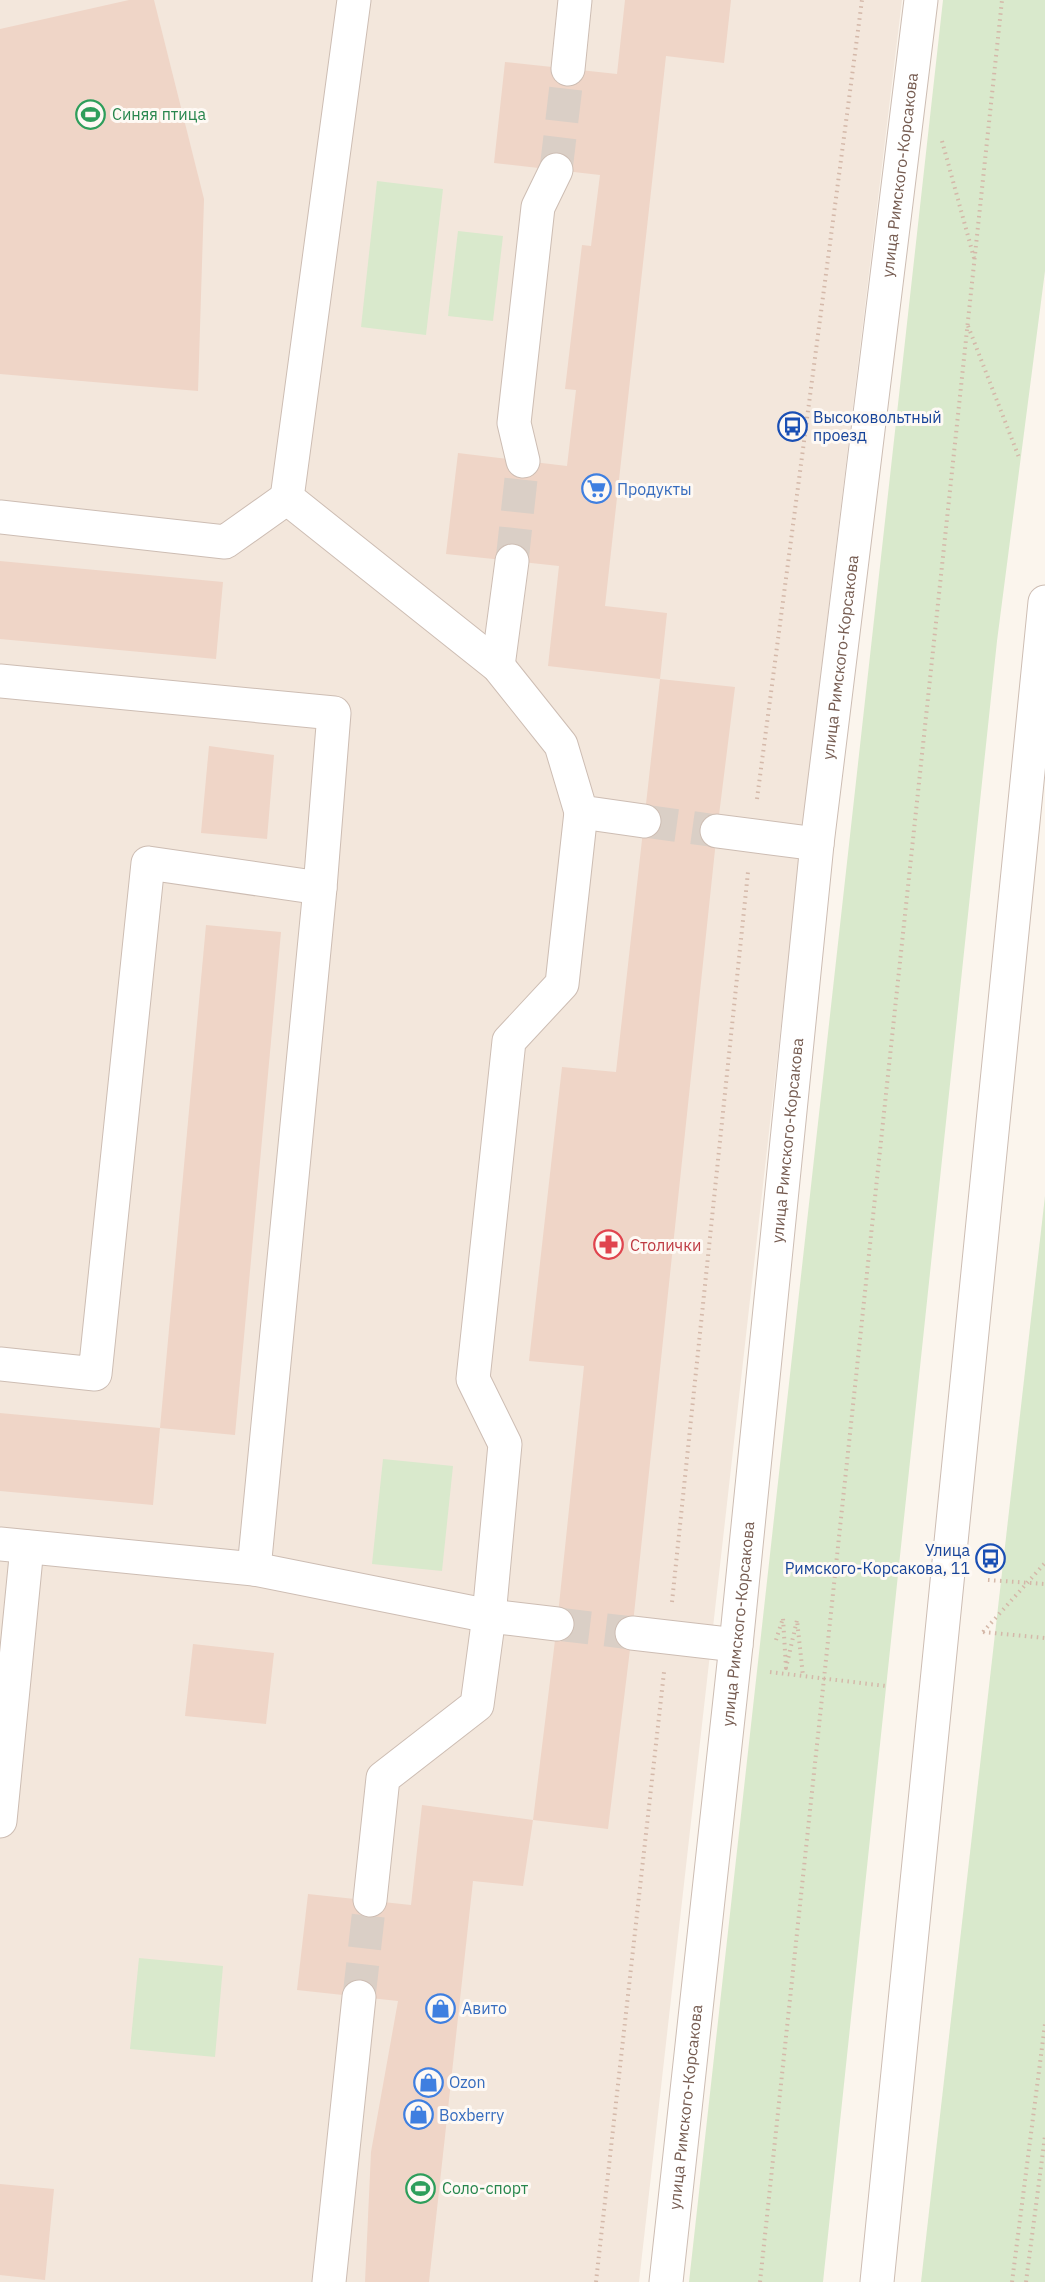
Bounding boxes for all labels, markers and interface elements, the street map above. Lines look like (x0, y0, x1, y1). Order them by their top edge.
street label: улица Римского-Корсакова (877, 71, 922, 278)
sports icon: Синяя птица (75, 98, 107, 130)
place label: Синяя птица (112, 104, 206, 124)
place label: Высоковольтный проезд (813, 407, 942, 445)
bus stop icon: Высоковольтный проезд (776, 410, 808, 442)
supermarket icon: Продукты (580, 473, 612, 505)
place label: Продукты (617, 479, 692, 499)
street label: улица Римского-Корсакова (817, 553, 863, 761)
street label: улица Римского-Корсакова (767, 1036, 807, 1244)
pharmacy icon: Столички (593, 1229, 625, 1261)
place label: Столички (630, 1235, 701, 1255)
street label: улица Римского-Корсакова (717, 1520, 758, 1728)
place label: Улица Римского-Корсакова, 11 (785, 1540, 970, 1578)
bus stop icon: Улица Римского-Корсакова, 11 (975, 1543, 1007, 1575)
shop icon: Авито (425, 1992, 457, 2024)
place label: Авито (462, 1998, 507, 2018)
street label: улица Римского-Корсакова (664, 2003, 706, 2211)
shop icon: Ozon (412, 2066, 444, 2098)
place label: Ozon (449, 2072, 486, 2092)
shop icon: Boxberry (402, 2099, 434, 2131)
place label: Boxberry (439, 2105, 504, 2125)
sports icon: Соло-спорт (405, 2172, 437, 2204)
place label: Соло-спорт (442, 2178, 529, 2198)

